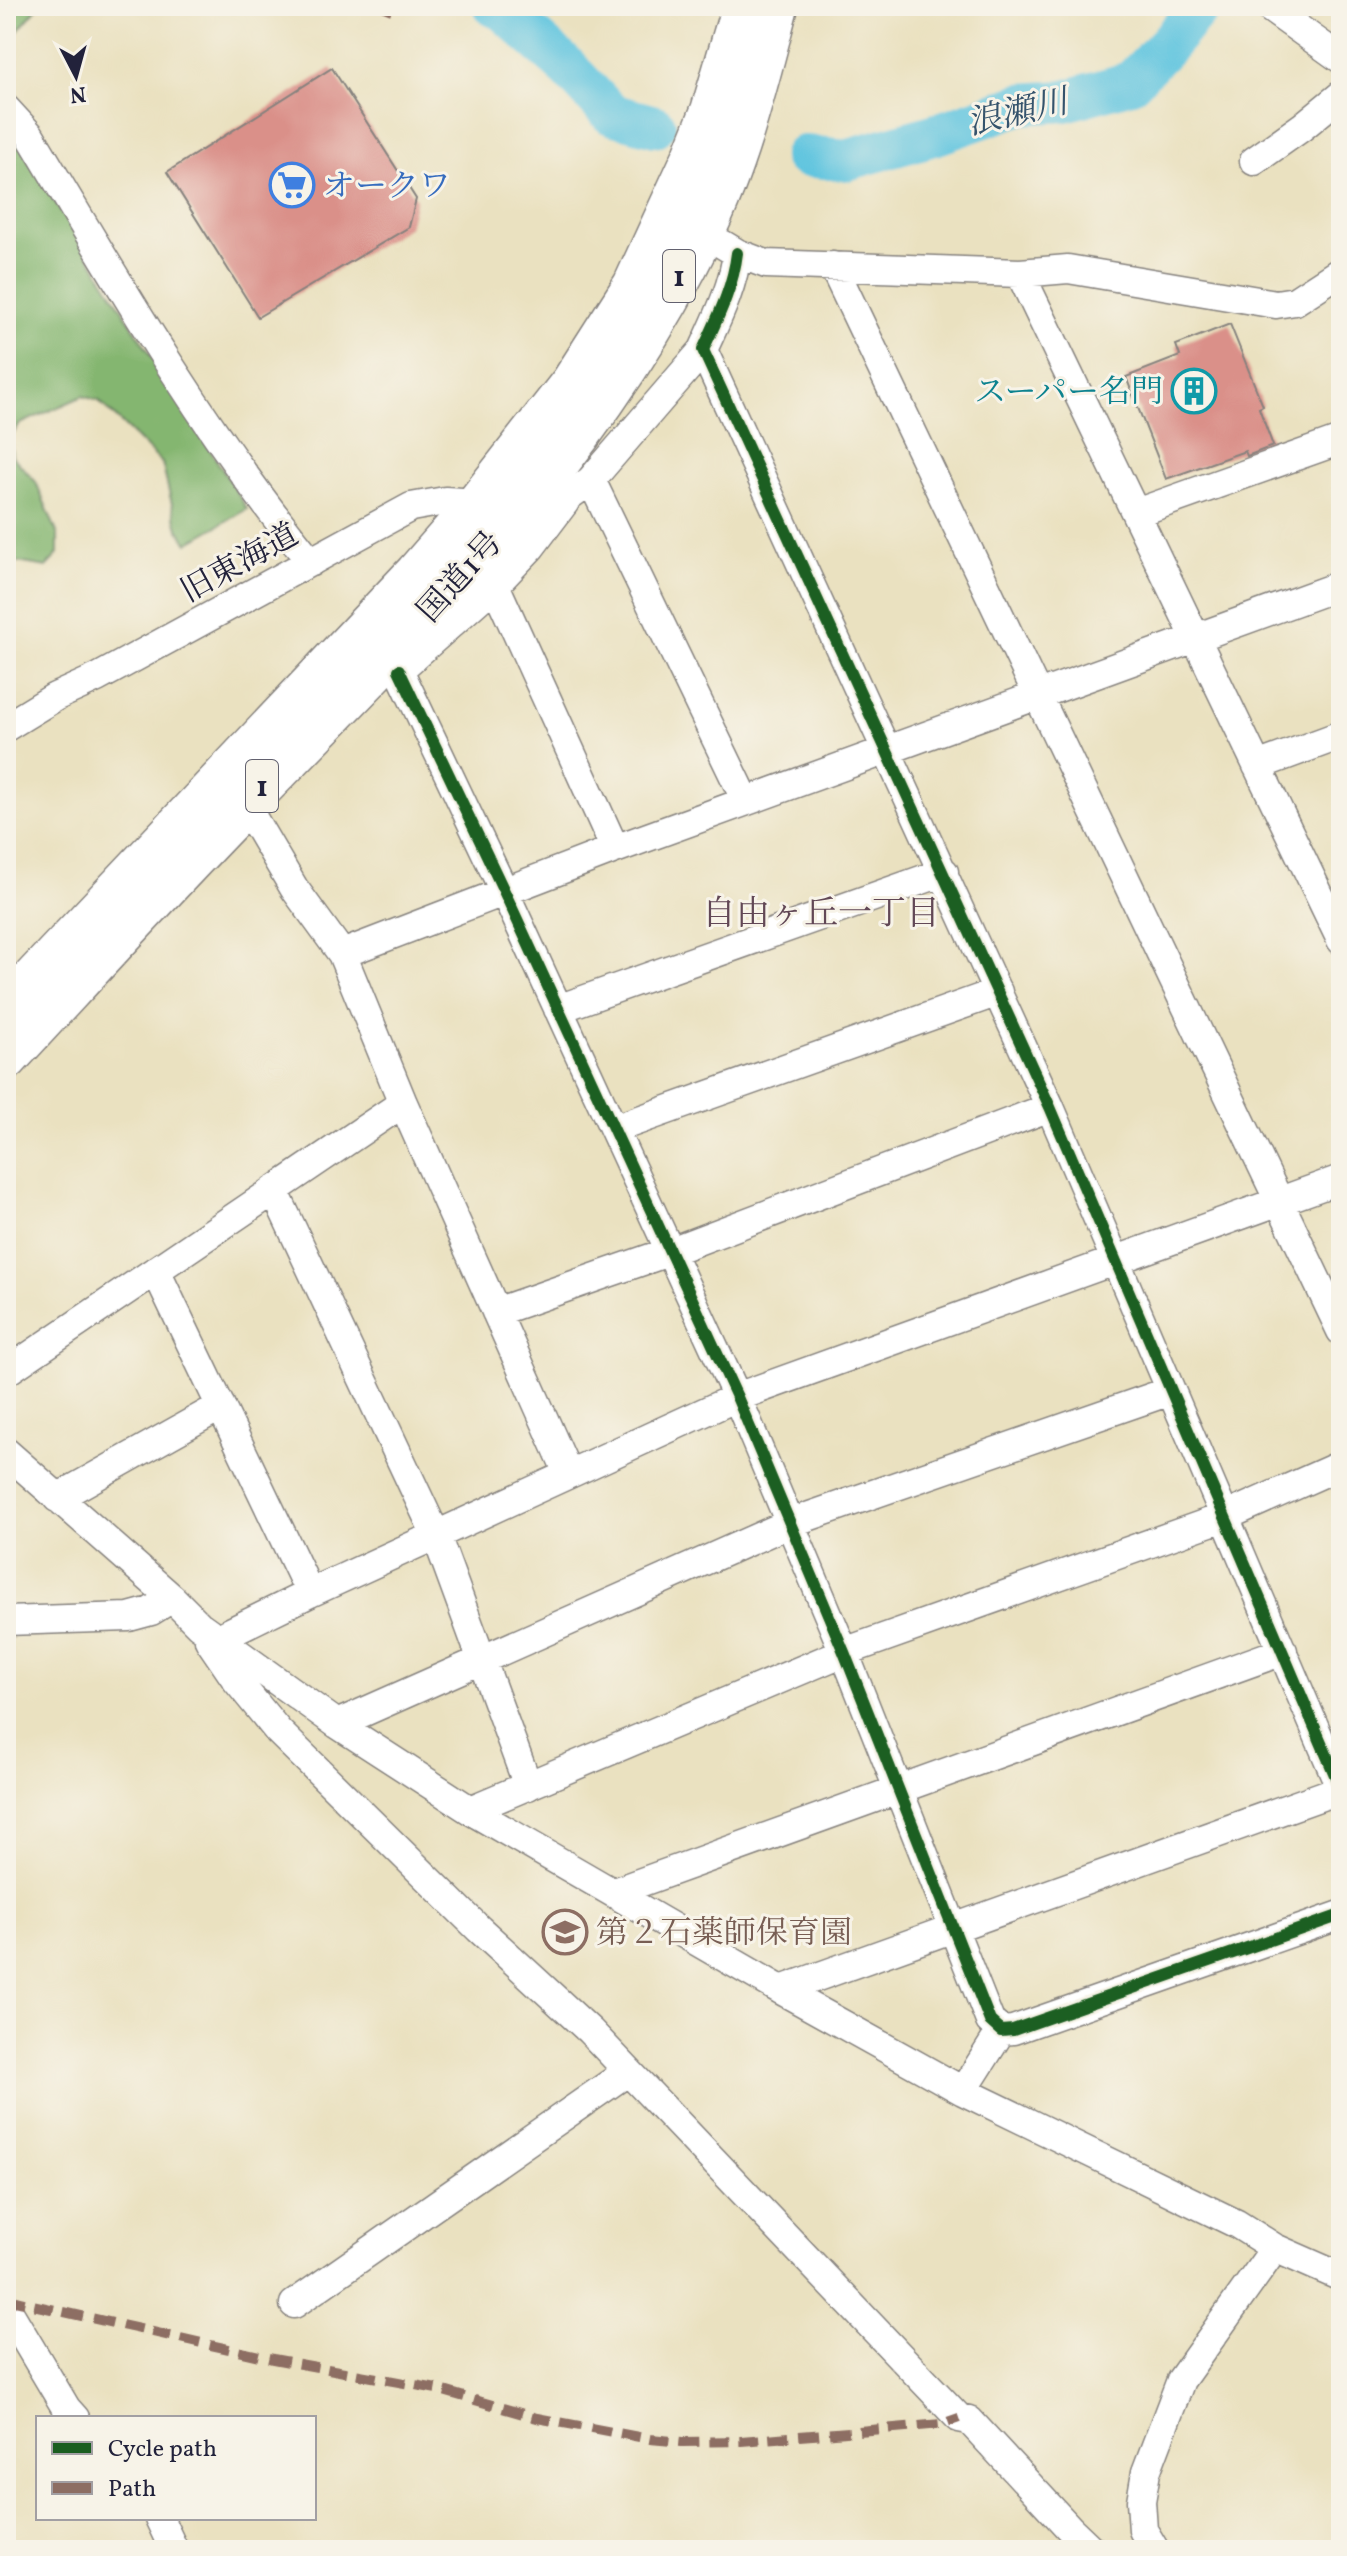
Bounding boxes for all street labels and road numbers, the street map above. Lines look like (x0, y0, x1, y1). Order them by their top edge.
road number: 1 (663, 250, 695, 302)
street label: 旧東海道 (174, 514, 307, 615)
street label: 国道1号 (409, 523, 514, 633)
road number: 1 (246, 760, 278, 812)

